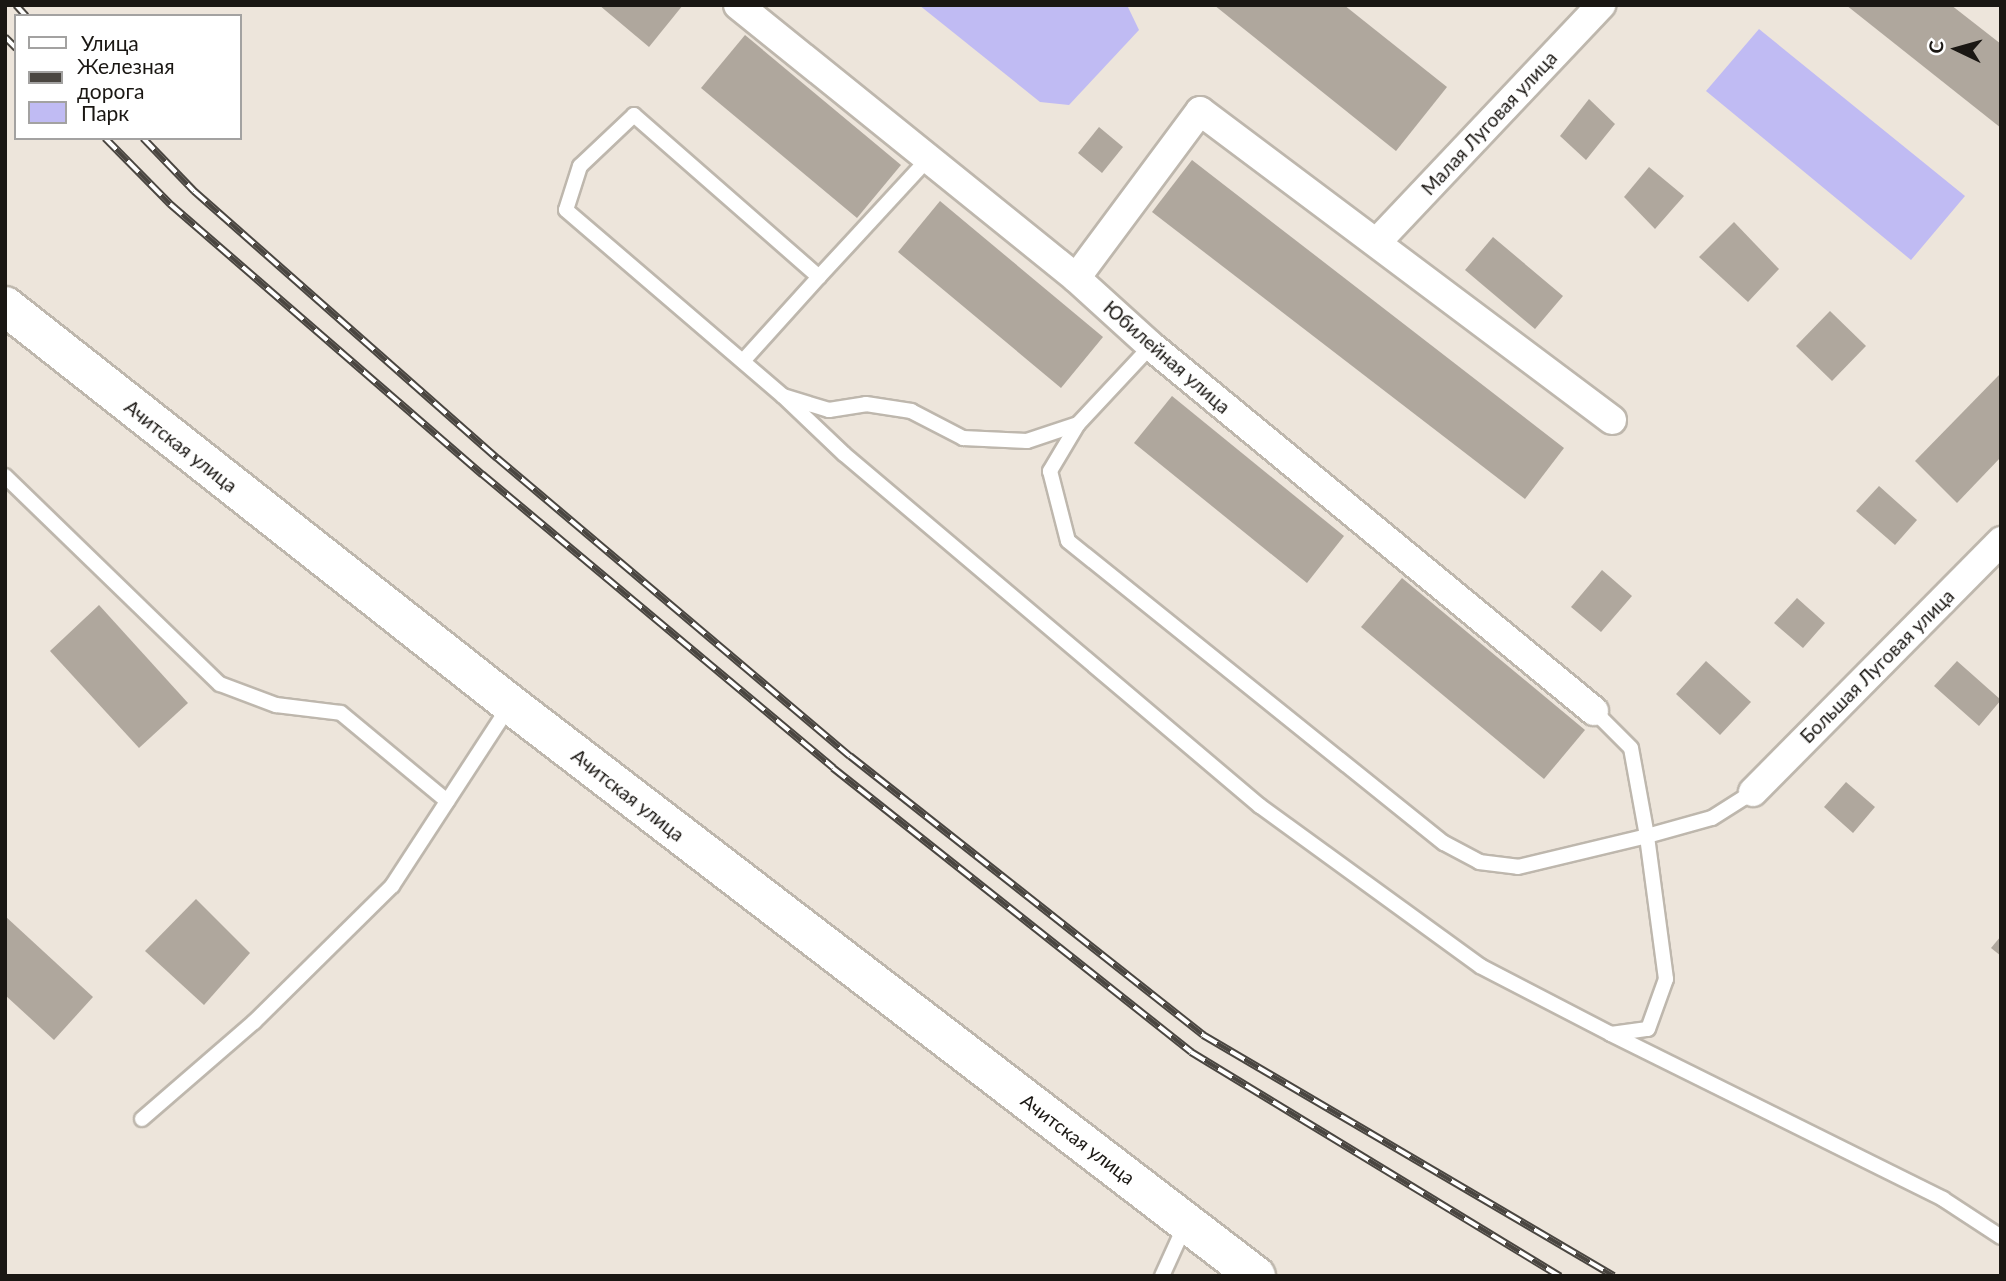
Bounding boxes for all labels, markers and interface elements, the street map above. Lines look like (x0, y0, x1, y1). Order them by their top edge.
legend (14, 14, 242, 140)
north arrow (1922, 14, 1992, 84)
text: Улица (81, 30, 139, 55)
text: С (1924, 40, 1948, 54)
street label: Малая Луговая улица (1417, 46, 1561, 200)
text: Железная дорога (77, 53, 175, 103)
text: Парк (81, 100, 129, 125)
street label: Юбилейная улица (1099, 296, 1235, 418)
street label: Ачитская улица (120, 395, 242, 497)
street label: Большая Луговая улица (1795, 584, 1959, 748)
street label: Ачитская улица (567, 744, 689, 846)
street label: Ачитская улица (1017, 1089, 1139, 1189)

